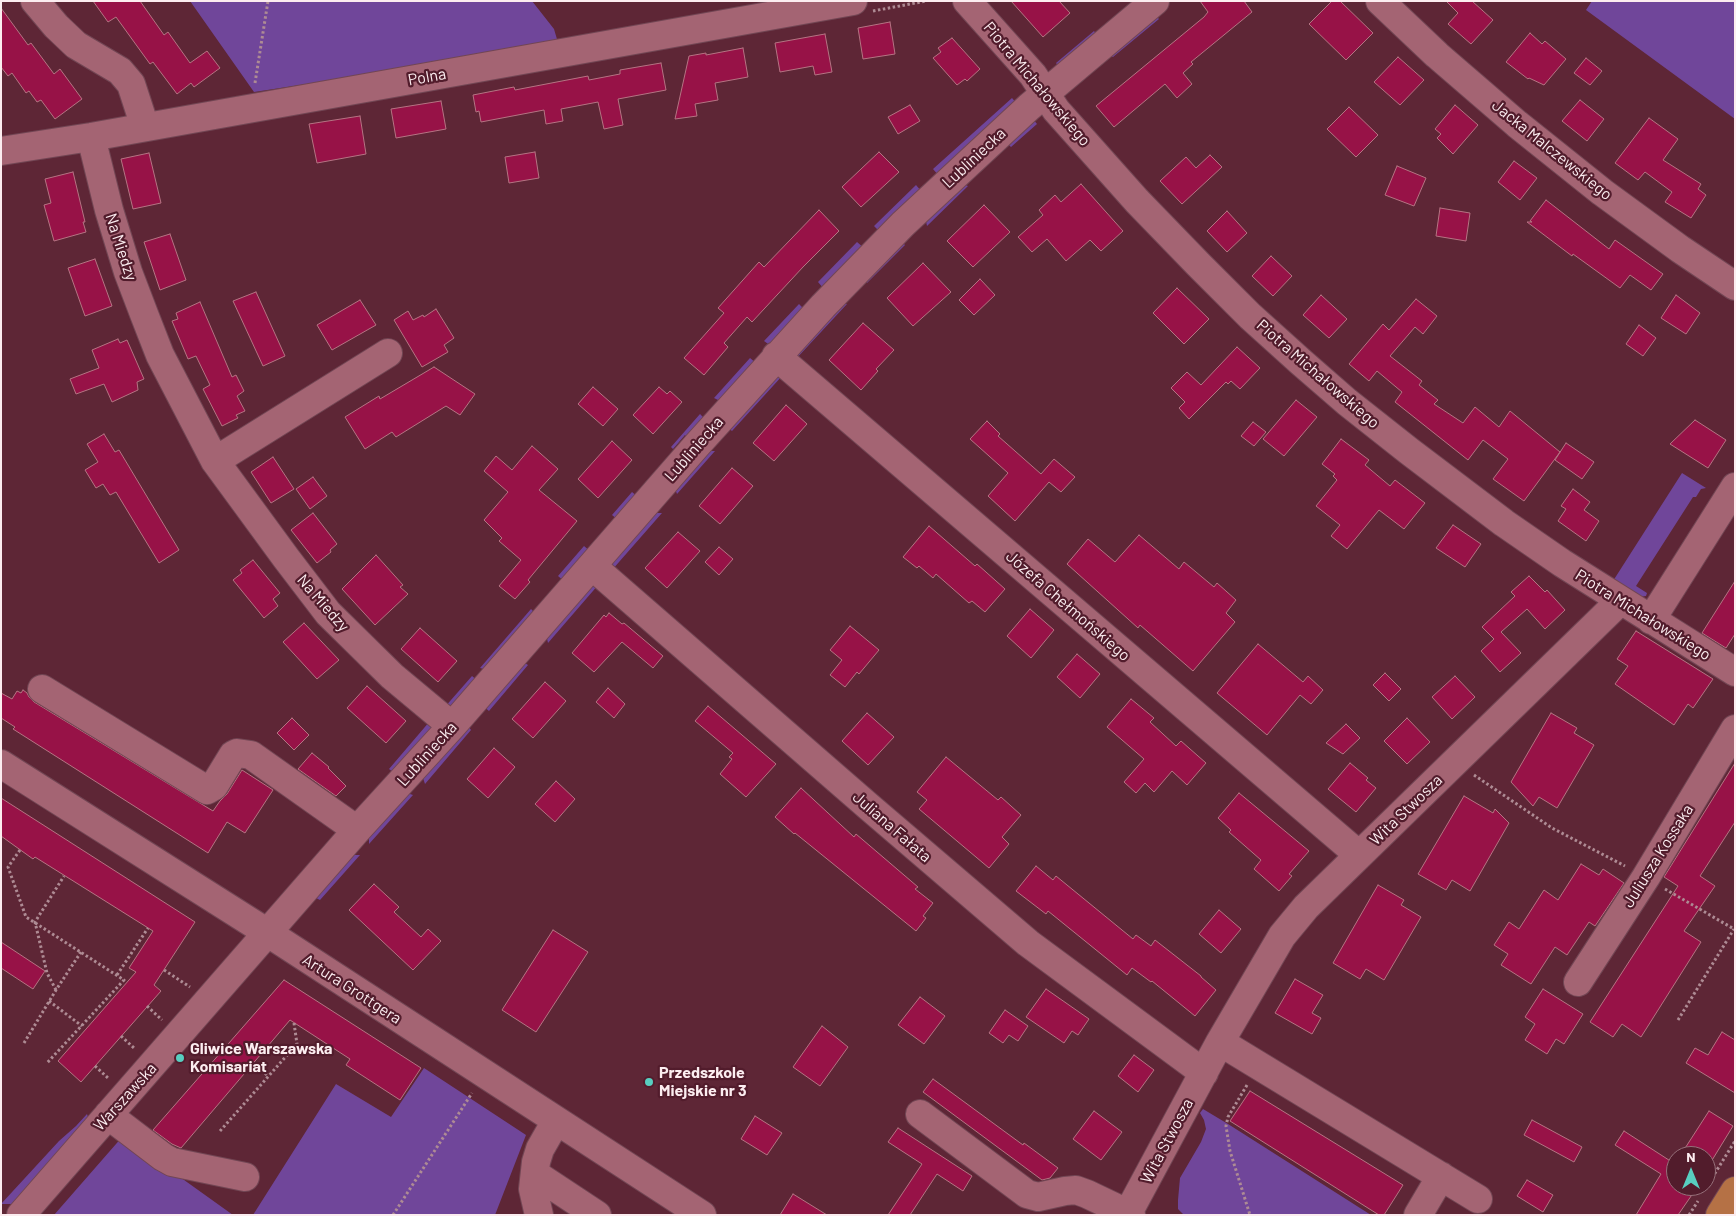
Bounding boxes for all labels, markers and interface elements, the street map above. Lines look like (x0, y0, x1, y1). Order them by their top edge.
street label: Piotra Michałowskiego (979, 18, 1095, 150)
street label: Polna (406, 64, 448, 90)
street label: Jacka Malczewskiego (1488, 96, 1616, 204)
street label: Lubliniecka (938, 124, 1010, 192)
street label: Na Miedzy (101, 211, 141, 283)
street label: Piotra Michałowskiego (1253, 315, 1383, 433)
street label: Lubliniecka (661, 413, 727, 485)
street label: Józefa Chełmońskiego (1002, 547, 1134, 665)
street label: Piotra Michałowskiego (1572, 565, 1714, 665)
street label: Na Miedzy (293, 570, 353, 636)
street label: Lubliniecka (393, 718, 461, 790)
street label: Wita Stwosza (1366, 771, 1446, 849)
street label: Juliana Fałata (849, 788, 935, 866)
street label: Juliusza Kossaka (1619, 801, 1697, 911)
street label: Artura Grottgera (299, 950, 405, 1028)
place label: Gliwice Warszawska Komisariat (190, 1039, 333, 1077)
marker: Gliwice Warszawska Komisariat (174, 1052, 186, 1064)
street label: Warszawska (89, 1059, 161, 1135)
place label: Przedszkole Miejskie nr 3 (659, 1063, 747, 1101)
marker: Przedszkole Miejskie nr 3 (643, 1076, 655, 1088)
street label: Wita Stwosza (1137, 1095, 1197, 1187)
north arrow (1666, 1146, 1716, 1196)
text: N (1686, 1148, 1696, 1165)

